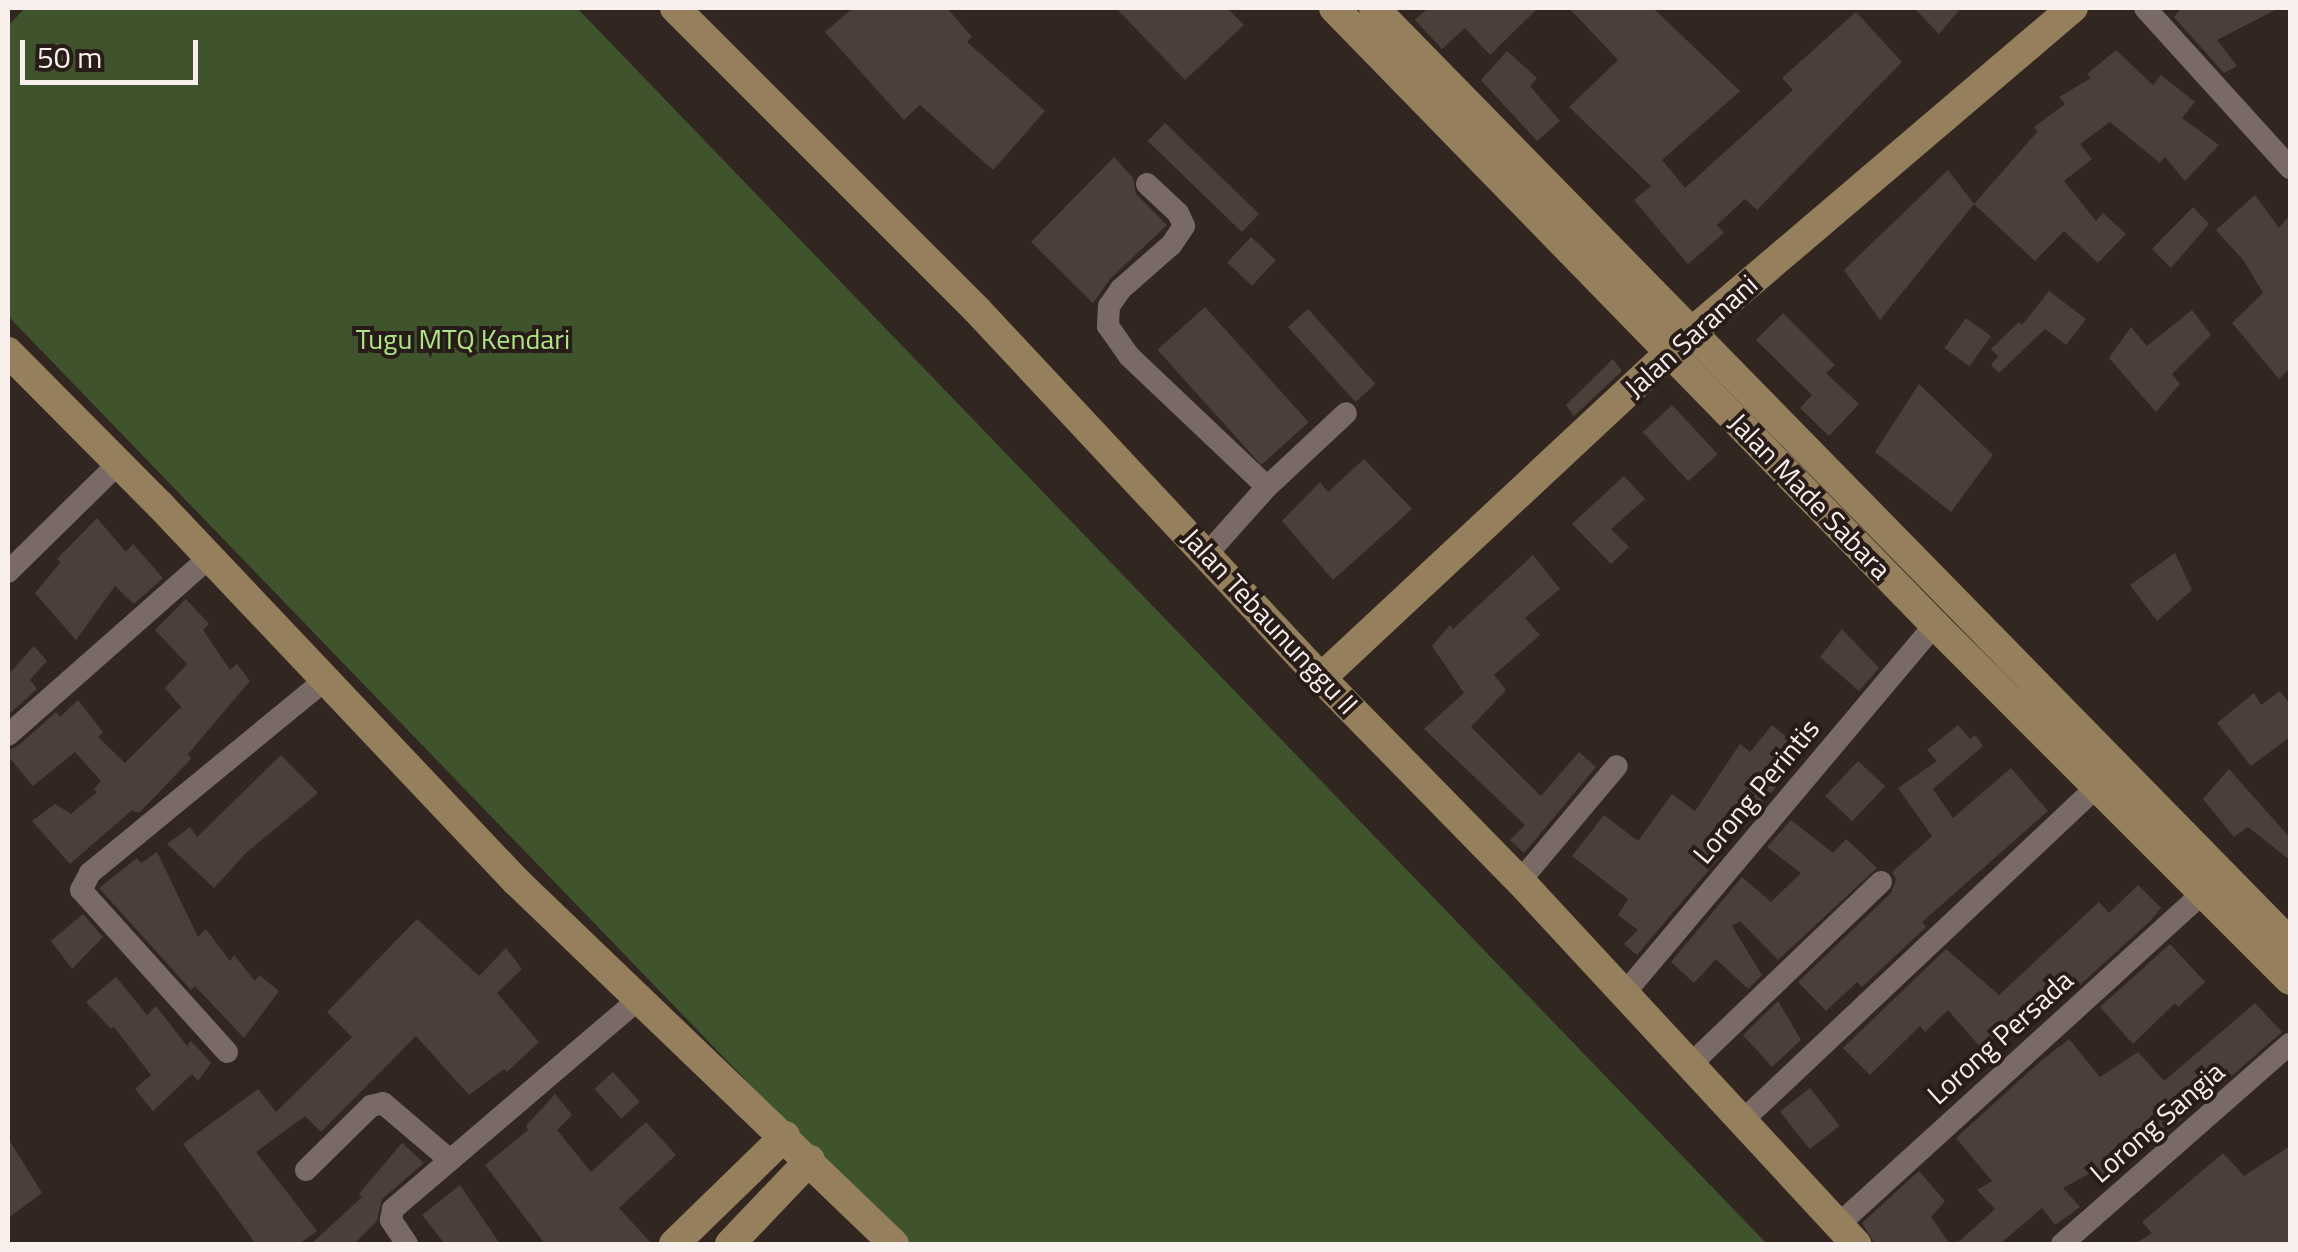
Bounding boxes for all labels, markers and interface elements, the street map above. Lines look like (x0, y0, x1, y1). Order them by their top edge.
scale bar (25, 20, 202, 82)
text: 50 m (37, 34, 102, 80)
street label: Jalan Saranani (1618, 268, 1764, 404)
park label: Tugu MTQ Kendari (356, 322, 570, 356)
street label: Jalan Made Sabara (1722, 406, 1898, 586)
street label: Jalan Tebaununggu II (1175, 521, 1365, 721)
street label: Lorong Perintis (1686, 712, 1826, 870)
street label: Lorong Persada (1920, 963, 2080, 1111)
street label: Lorong Sangia (2083, 1055, 2231, 1189)

